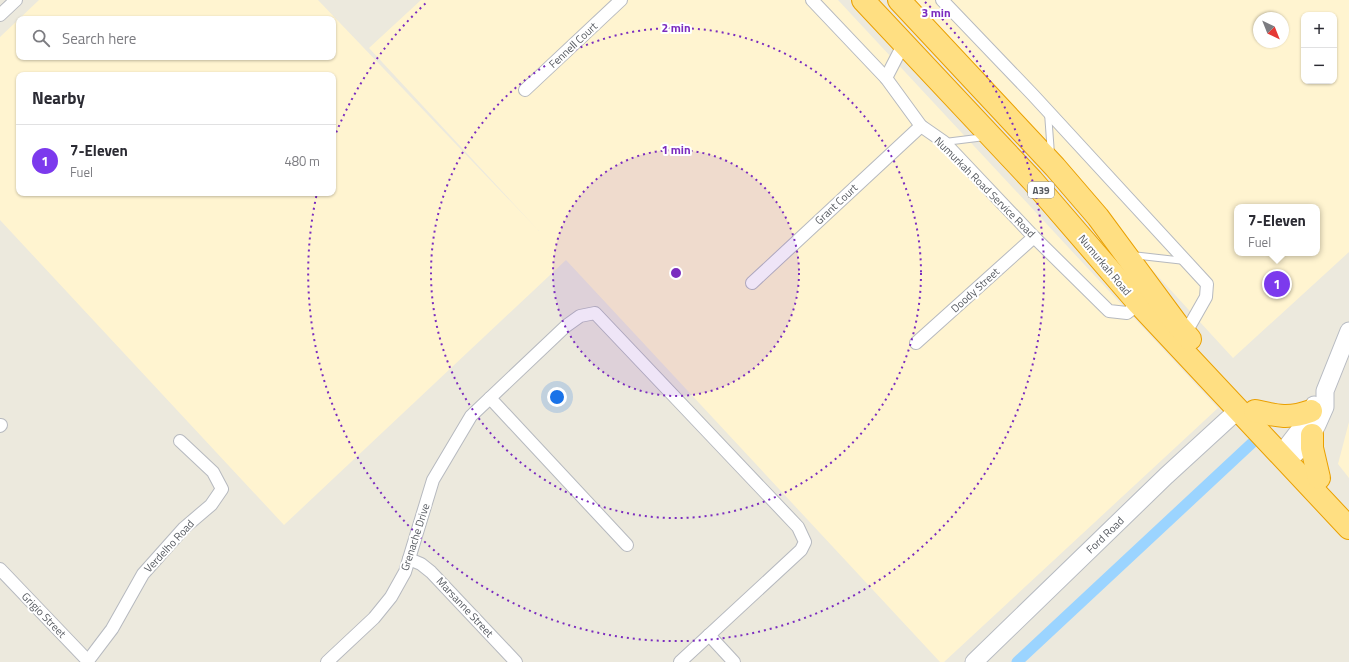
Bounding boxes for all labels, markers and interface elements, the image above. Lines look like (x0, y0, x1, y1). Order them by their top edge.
text: 3 min (921, 3, 951, 22)
north arrow (1253, 12, 1289, 48)
map controls (1301, 12, 1337, 84)
button: + (1301, 12, 1337, 48)
search box (16, 16, 336, 60)
street label: Fennell Court (545, 18, 601, 72)
text: 2 min (661, 18, 691, 37)
icon: search (30, 27, 52, 49)
text: Search here (62, 27, 136, 50)
button: − (1301, 48, 1337, 84)
text: Nearby (32, 85, 85, 111)
street label: Numurkah Road Service Road (931, 133, 1039, 241)
text: 7-Eleven (70, 139, 128, 162)
text: 1 min (661, 140, 691, 159)
text: 1 (41, 151, 49, 171)
text: 480 m (284, 151, 320, 171)
text: Fuel (70, 162, 93, 182)
street label: Grant Court (811, 180, 861, 228)
road number: A39 (1028, 182, 1054, 198)
popup (1234, 204, 1320, 256)
text: 7-Eleven (1248, 209, 1306, 232)
street label: Numurkah Road (1075, 231, 1135, 299)
text: Fuel (1248, 232, 1271, 252)
street label: Doody Street (947, 264, 1003, 316)
centre of rings (669, 266, 683, 280)
pin: 1 (1264, 269, 1290, 299)
your location (547, 387, 567, 407)
street label: Grenache Drive (397, 501, 434, 573)
street label: Ford Road (1082, 513, 1128, 557)
street label: Verdelho Road (140, 516, 198, 576)
street label: Marsanne Street (433, 573, 497, 641)
street label: Grigio Street (18, 589, 70, 641)

